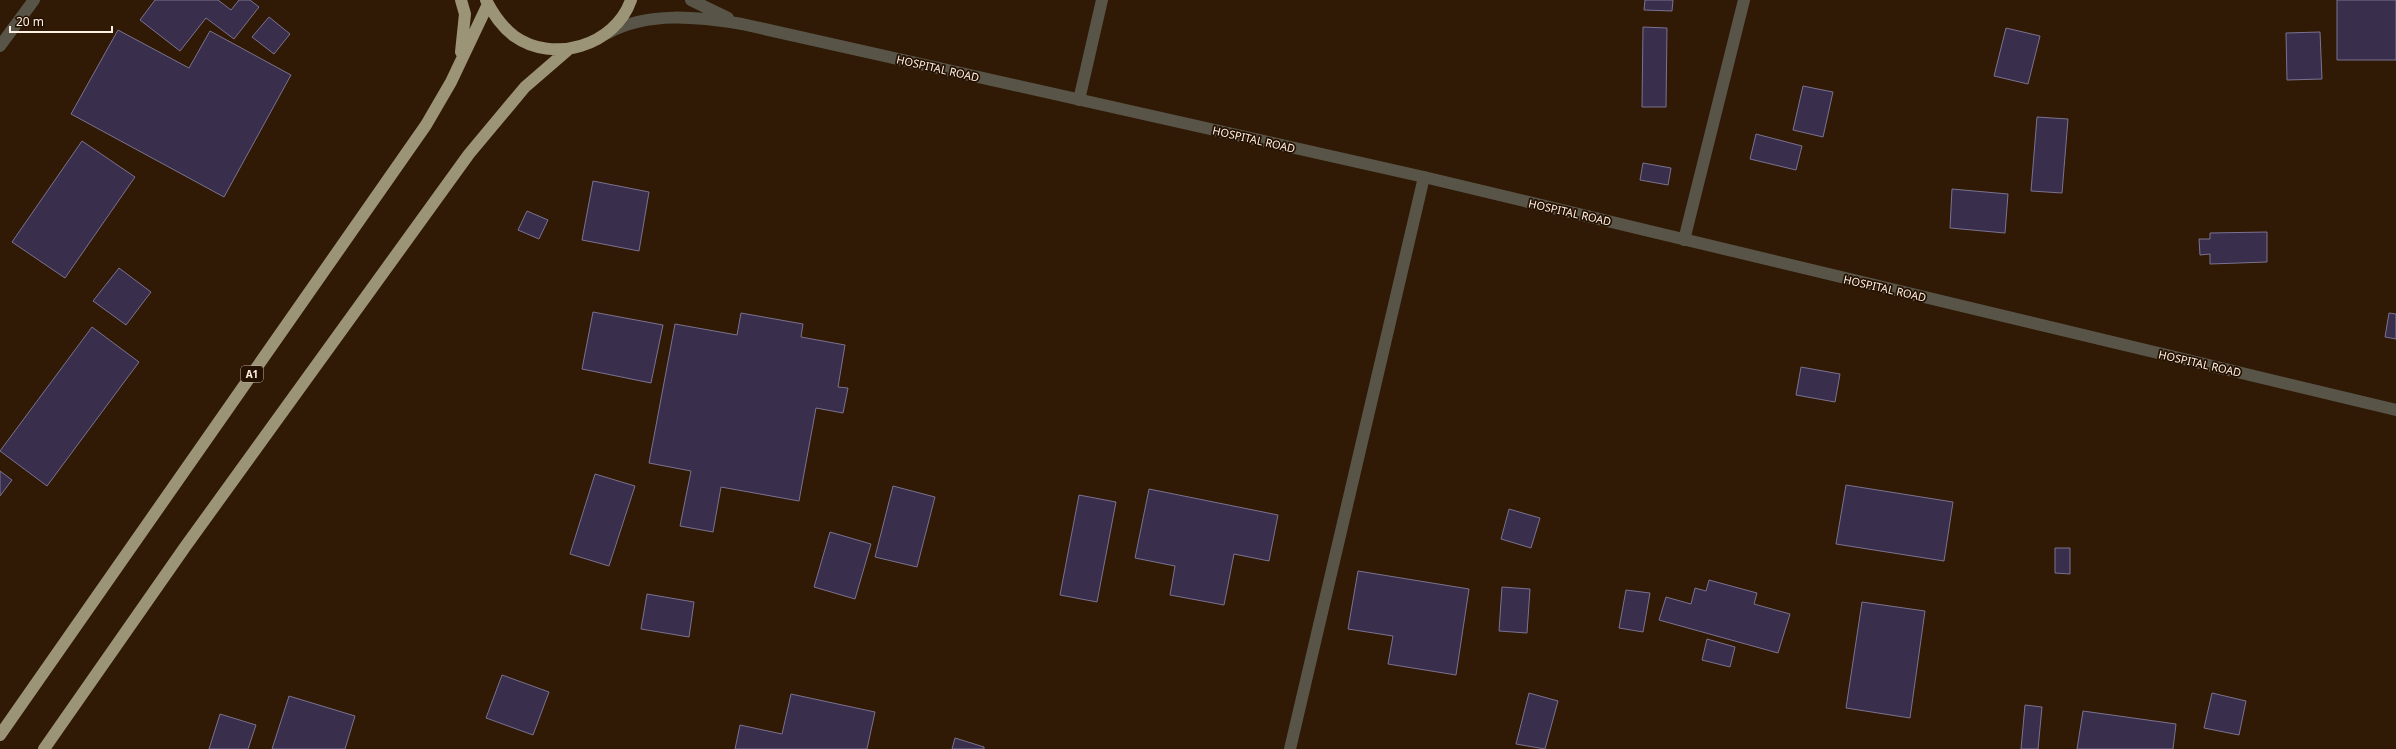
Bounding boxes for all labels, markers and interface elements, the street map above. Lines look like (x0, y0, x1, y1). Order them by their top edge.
scale bar (10, 8, 112, 34)
text: 20 m (16, 13, 44, 30)
street label: HOSPITAL ROAD (895, 51, 981, 85)
street label: HOSPITAL ROAD (1211, 122, 1297, 156)
street label: HOSPITAL ROAD (1527, 195, 1613, 229)
street label: HOSPITAL ROAD (1842, 271, 1928, 305)
street label: HOSPITAL ROAD (2157, 346, 2243, 380)
road number: A1 (241, 366, 263, 382)

